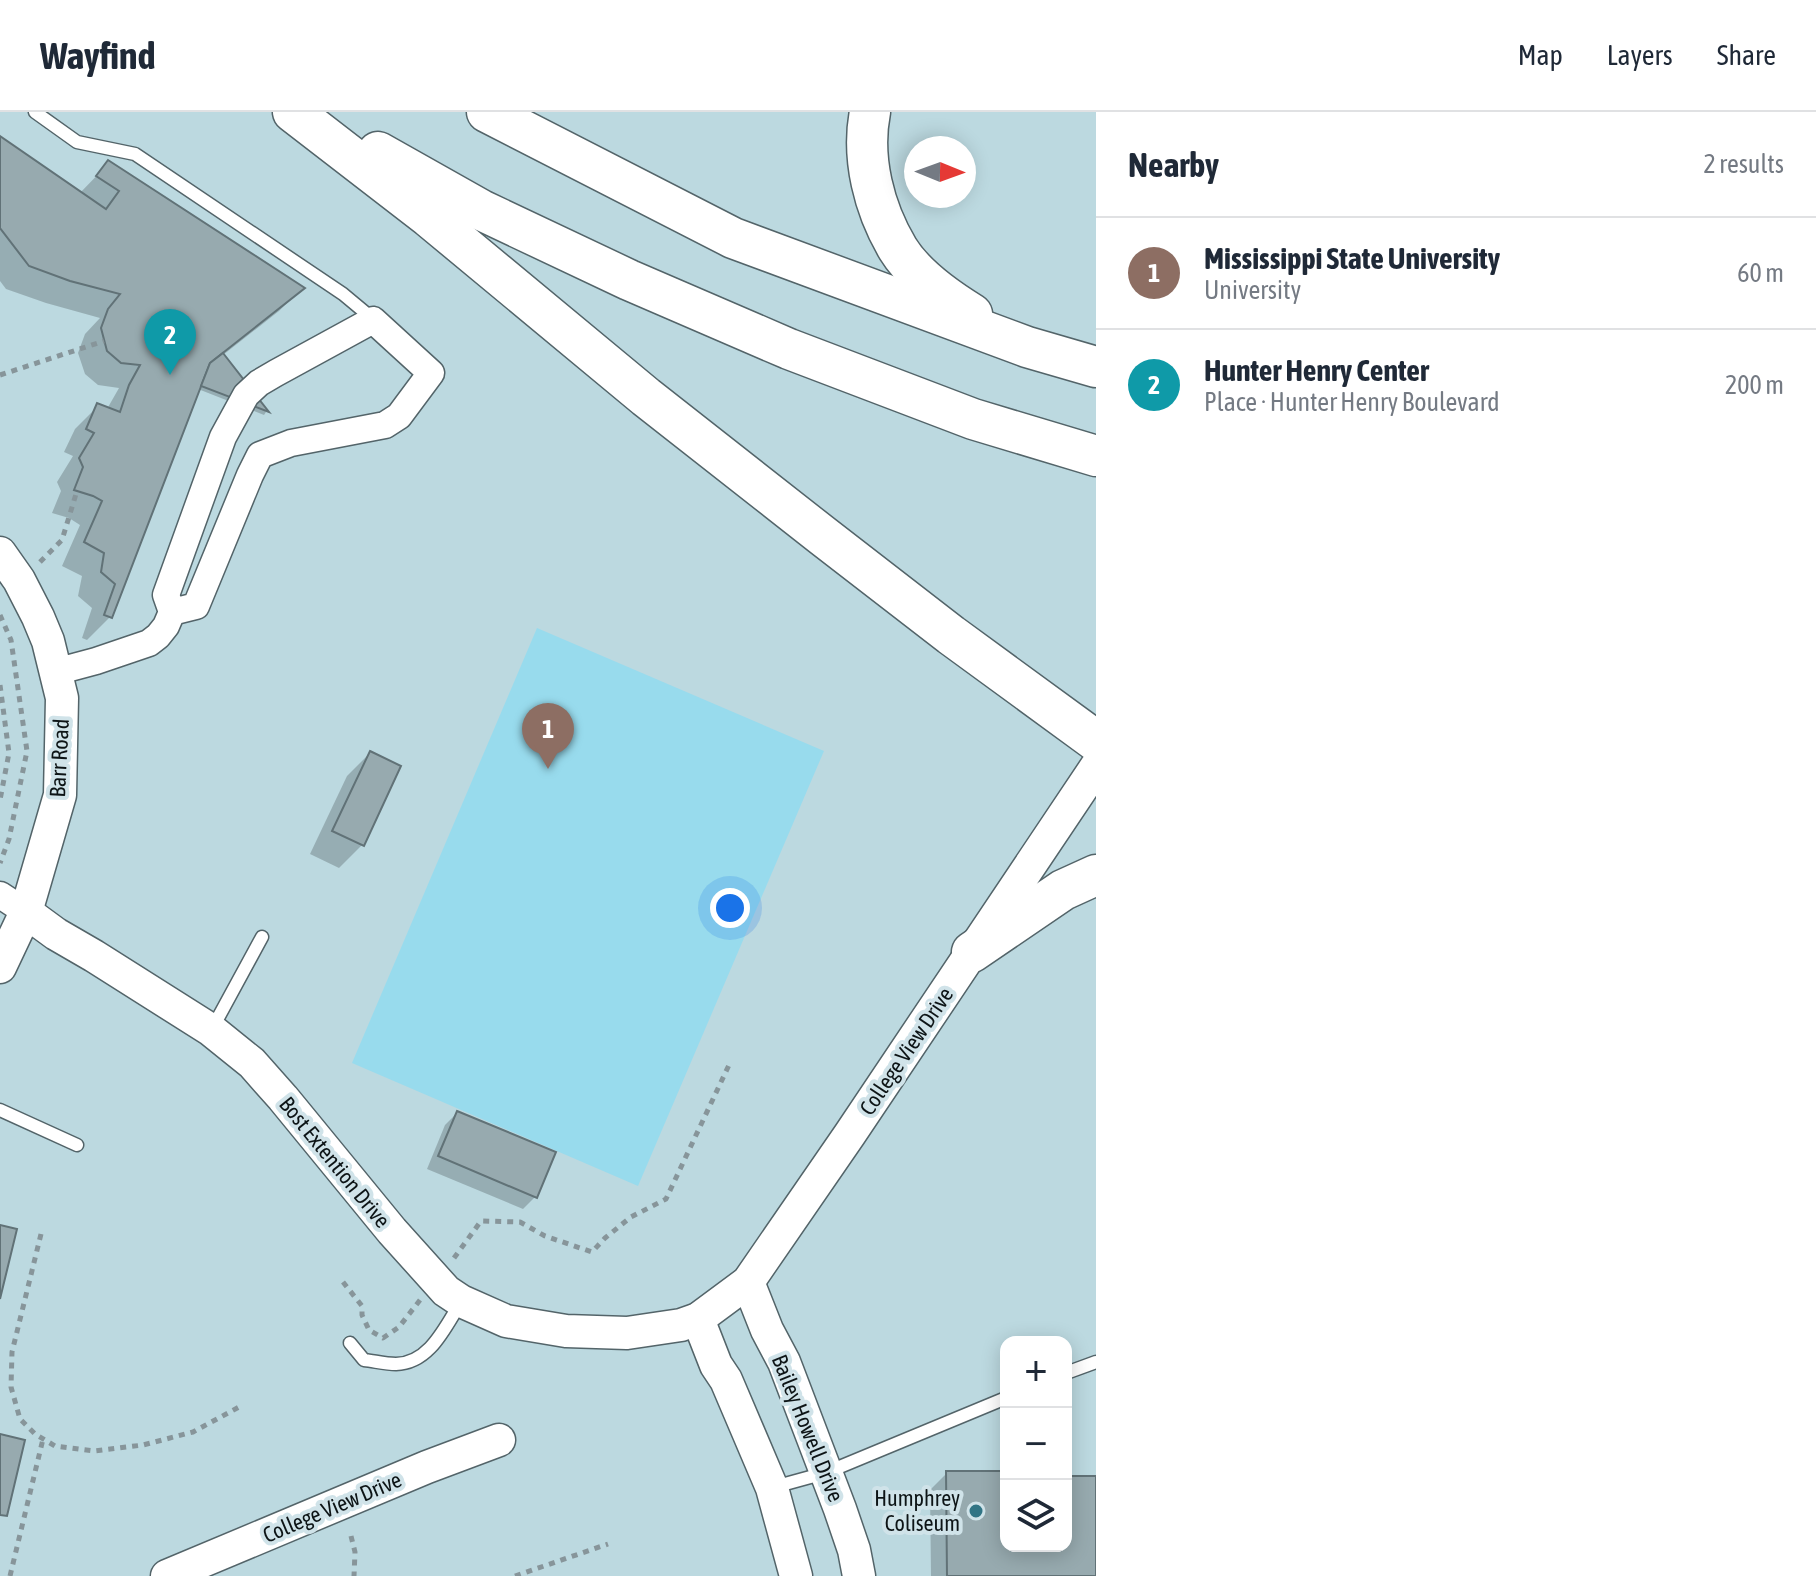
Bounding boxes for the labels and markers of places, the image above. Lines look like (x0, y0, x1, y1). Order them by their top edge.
pin: 2 (144, 309, 196, 375)
pin: 1 (522, 703, 574, 769)
place label: Humphrey Coliseum (874, 1485, 960, 1536)
marker: Humphrey Coliseum (967, 1502, 985, 1520)

